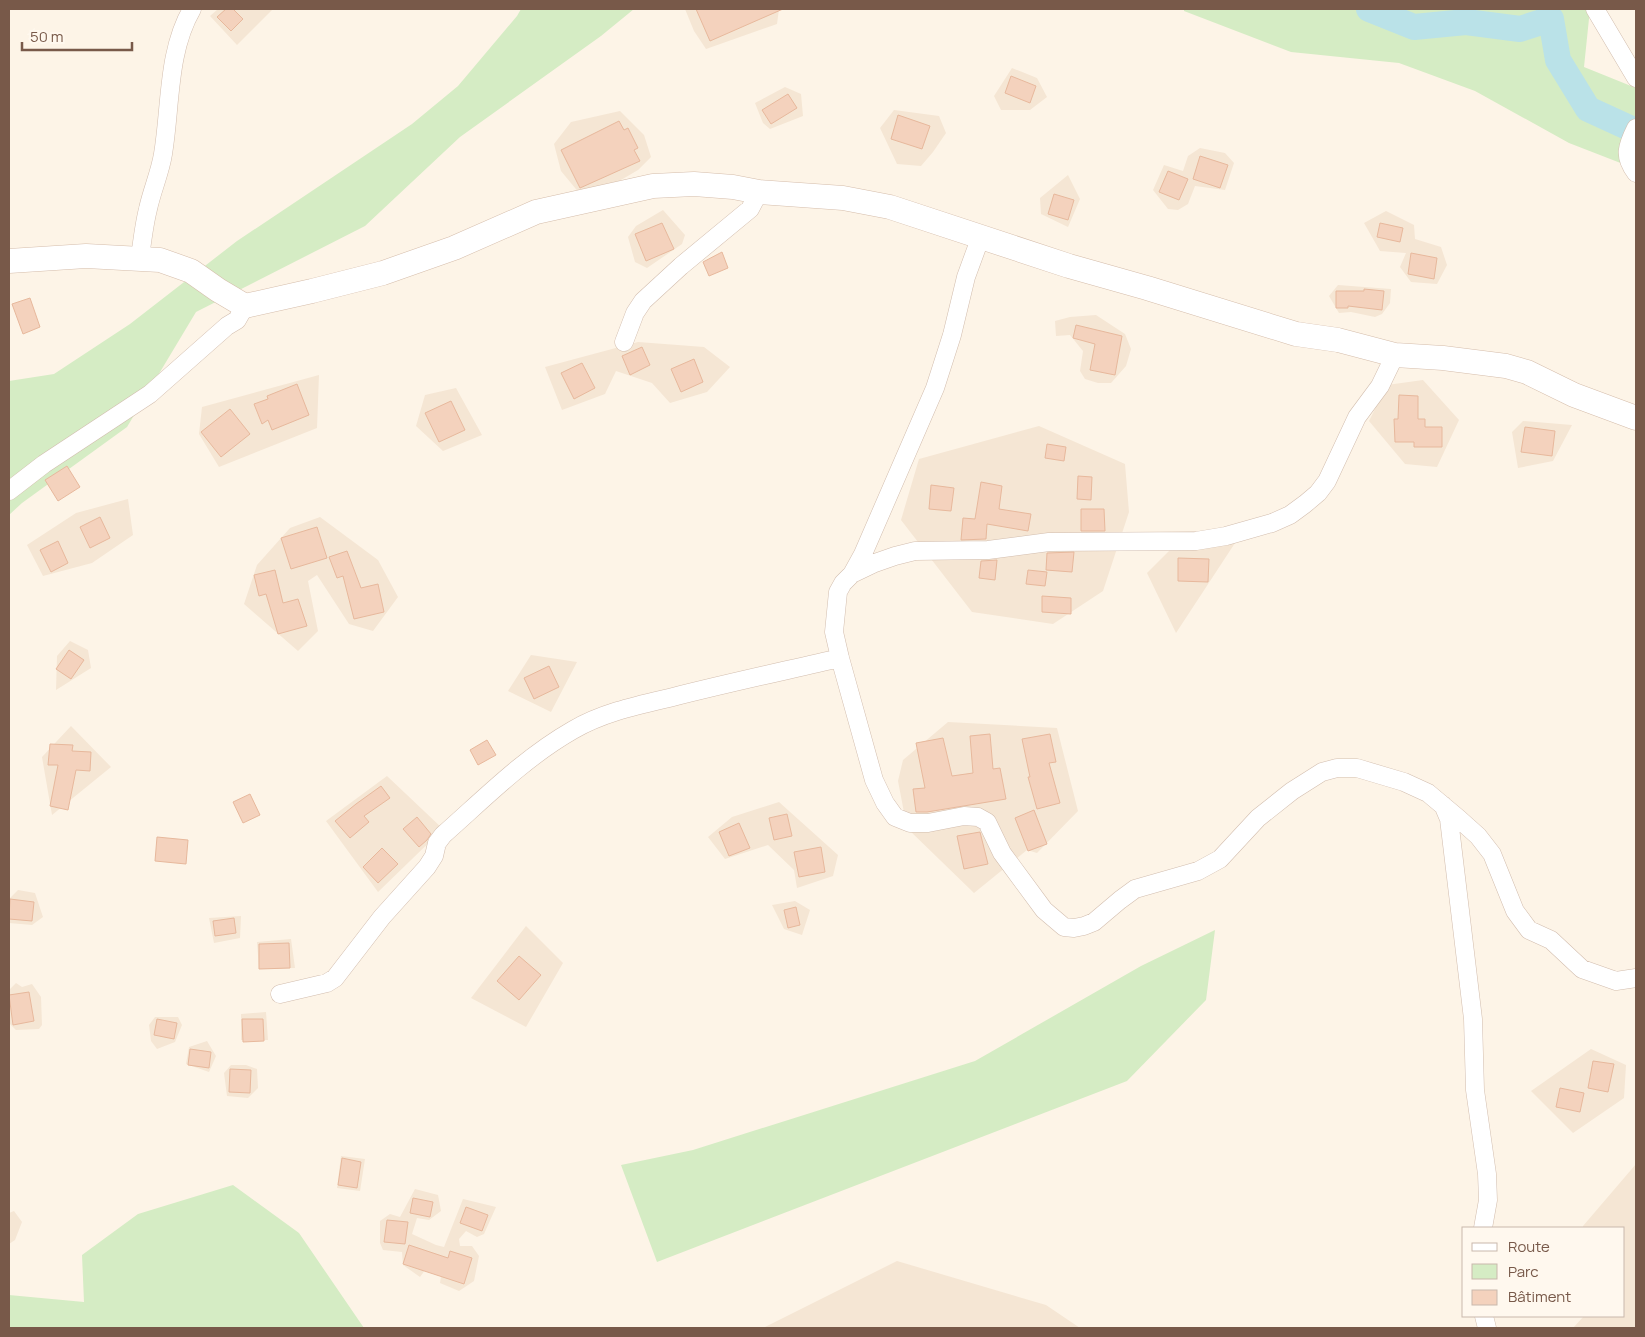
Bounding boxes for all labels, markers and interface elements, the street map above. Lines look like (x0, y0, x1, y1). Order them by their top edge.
scale bar (22, 20, 132, 52)
text: 50 m (30, 26, 64, 47)
legend (1462, 1227, 1625, 1317)
text: Route (1508, 1236, 1550, 1257)
text: Parc (1508, 1261, 1539, 1282)
text: Bâtiment (1508, 1286, 1571, 1307)

